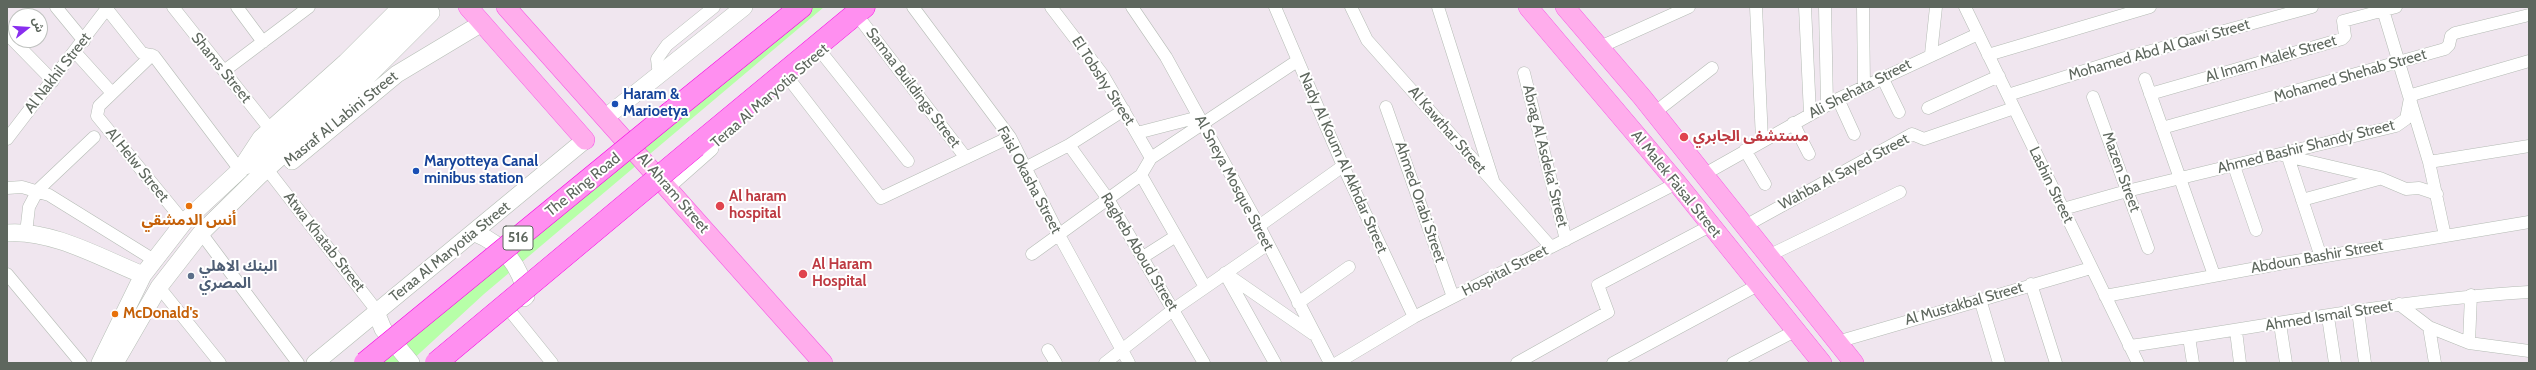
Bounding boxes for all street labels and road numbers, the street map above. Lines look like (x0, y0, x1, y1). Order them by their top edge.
street label: Mohamed Abd Al Qawi Street (2066, 15, 2252, 85)
street label: Samaa Buildings Street (862, 24, 964, 152)
street label: Al Nakhil Street (21, 29, 95, 117)
street label: Shams Street (187, 29, 255, 107)
street label: Al Imam Malek Street (2203, 32, 2339, 86)
street label: El Tobshy Street (1068, 33, 1138, 129)
street label: Teraa Al Maryotia Street (708, 40, 832, 152)
street label: Mohamed Shehab Street (2271, 46, 2429, 106)
street label: Ali Shehata Street (1806, 55, 1914, 123)
street label: Masraf Al Labini Street (280, 68, 402, 170)
street label: Nady Al Koum Al Akhdar Street (1295, 70, 1391, 256)
street label: Al Kawthar Street (1404, 83, 1490, 177)
street label: Abrag Al Asdeka' Street (1519, 83, 1571, 229)
street label: Al Sneya Mosque Street (1191, 112, 1277, 254)
street label: Ahmed Bashir Shandy Street (2216, 116, 2396, 178)
street label: Faisl Okasha Street (993, 123, 1065, 237)
street label: Al Helw Street (102, 124, 172, 206)
street label: Al Malek Faisal Street (1627, 127, 1725, 241)
street label: Mazen Street (2098, 129, 2144, 215)
street label: Wahba Al Sayed Street (1776, 130, 1912, 214)
street label: Ahmed Orabi Street (1391, 139, 1449, 265)
street label: Lashin Street (2025, 144, 2077, 226)
street label: The Ring Road (542, 149, 624, 221)
street label: Al Ahram Street (633, 149, 713, 237)
street label: Atwa Khatab Street (280, 189, 368, 295)
street label: Ragheb Aboud Street (1097, 189, 1181, 315)
street label: Teraa Al Maryotia Street (386, 198, 514, 306)
road number: 516 (503, 226, 533, 250)
street label: Abdoun Bashir Street (2249, 236, 2385, 278)
street label: Hospital Street (1459, 242, 1551, 300)
street label: Al Mustakbal Street (1903, 279, 2025, 329)
street label: Ahmed Ismail Street (2264, 297, 2394, 335)

